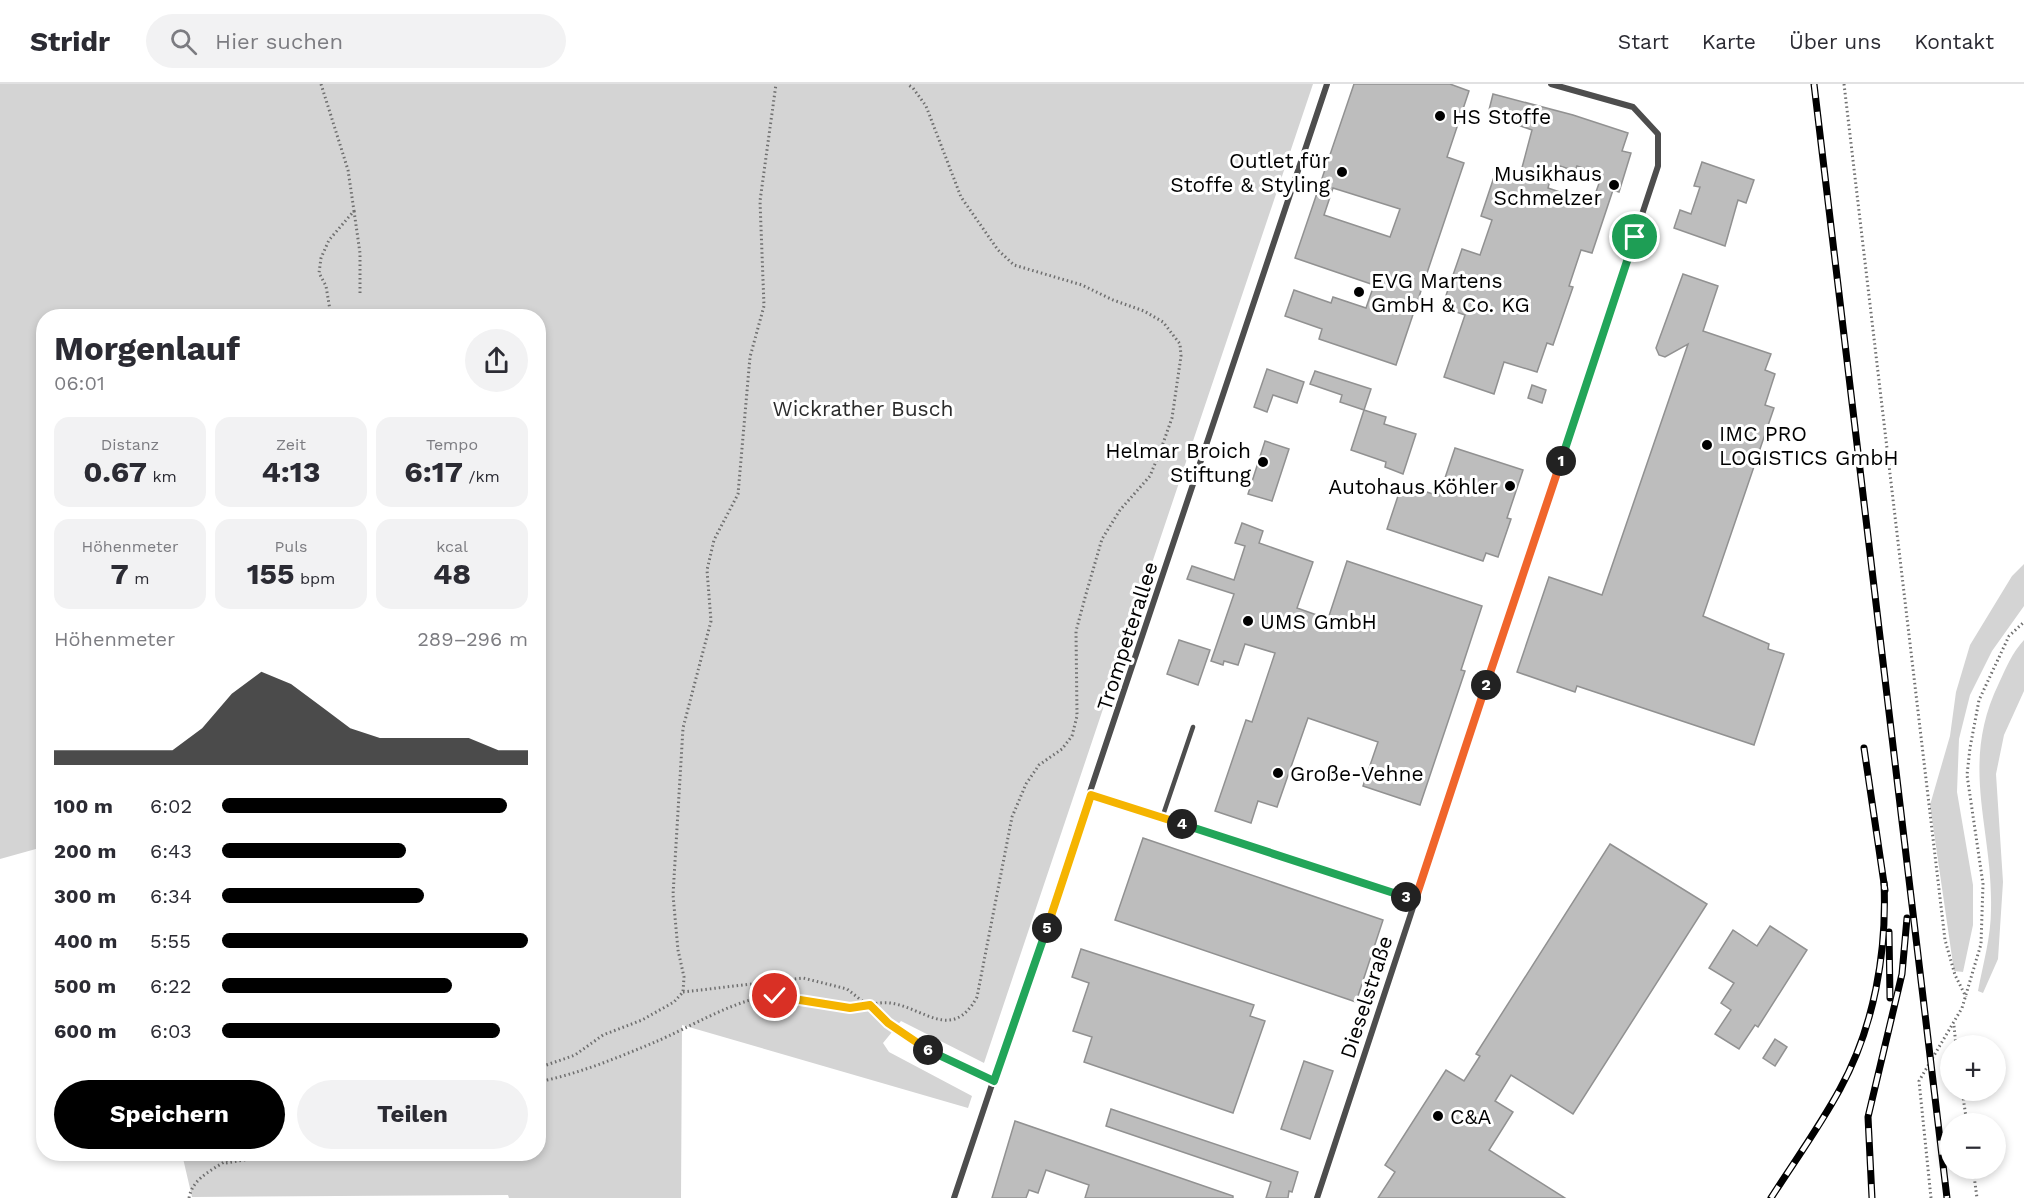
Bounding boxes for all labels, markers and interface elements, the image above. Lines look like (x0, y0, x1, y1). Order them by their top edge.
search box (146, 14, 566, 68)
text: Stridr (30, 25, 110, 58)
icon: search (167, 25, 200, 58)
text: Hier suchen (215, 29, 343, 54)
text: Start (1618, 29, 1669, 54)
text: Karte (1702, 29, 1756, 54)
text: Über uns (1789, 29, 1881, 54)
text: Kontakt (1914, 29, 1994, 54)
place label: HS Stoffe (1452, 104, 1551, 129)
marker: HS Stoffe (1433, 109, 1447, 123)
place label: Outlet für Stoffe & Styling (1170, 148, 1331, 197)
place label: Musikhaus Schmelzer (1493, 161, 1602, 210)
marker: Outlet für Stoffe & Styling (1335, 165, 1349, 179)
marker: Musikhaus Schmelzer (1607, 178, 1621, 192)
pin (1609, 211, 1660, 262)
icon: arrive (1618, 220, 1651, 253)
place label: EVG Martens GmbH & Co. KG (1371, 268, 1530, 317)
marker: EVG Martens GmbH & Co. KG (1352, 285, 1366, 299)
text: Morgenlauf (54, 329, 240, 368)
button: share (465, 329, 528, 392)
text: 06:01 (54, 371, 105, 395)
park label: Wickrather Busch (773, 396, 953, 421)
place label: IMC PRO LOGISTICS GmbH (1719, 421, 1899, 470)
text: Distanz (101, 435, 159, 454)
text: Zeit (276, 435, 306, 454)
text: Tempo (426, 435, 478, 454)
place label: Helmar Broich Stiftung (1105, 438, 1252, 487)
marker: IMC PRO LOGISTICS GmbH (1700, 438, 1714, 452)
pin: 1 (1546, 446, 1576, 476)
text: 1 (1558, 451, 1564, 470)
text: 0.67 (83, 454, 147, 489)
text: 4:13 (261, 454, 321, 489)
text: 6:17 (404, 454, 463, 489)
marker: Helmar Broich Stiftung (1256, 455, 1270, 469)
text: km (147, 467, 177, 486)
text: /km (463, 467, 500, 486)
place label: Autohaus Köhler (1328, 474, 1498, 499)
marker: Autohaus Köhler (1503, 479, 1517, 493)
text: Höhenmeter (82, 537, 178, 556)
text: Puls (275, 537, 307, 556)
text: kcal (436, 537, 468, 556)
text: 7 (111, 556, 129, 591)
text: 155 (247, 556, 295, 591)
text: 48 (433, 556, 471, 591)
street label: Trompeterallee (1091, 558, 1163, 714)
text: m (129, 569, 149, 588)
text: bpm (295, 569, 335, 588)
place label: UMS GmbH (1260, 609, 1377, 634)
marker: UMS GmbH (1241, 614, 1255, 628)
text: Höhenmeter (54, 627, 175, 651)
text: 289–296 m (417, 627, 528, 651)
pin: 2 (1471, 670, 1501, 700)
text: 2 (1481, 675, 1491, 694)
place label: Große-Vehne (1290, 761, 1424, 786)
marker: Große-Vehne (1271, 766, 1285, 780)
text: 100 m (54, 794, 113, 818)
text: 6:02 (150, 794, 192, 818)
pin: 4 (1167, 809, 1197, 839)
text: 4 (1177, 814, 1187, 833)
text: 200 m (54, 839, 116, 863)
text: 6:43 (150, 839, 192, 863)
pin: 3 (1391, 882, 1421, 912)
text: 300 m (54, 884, 116, 908)
text: 6:34 (150, 884, 192, 908)
text: 3 (1401, 887, 1411, 906)
pin: 5 (1032, 913, 1062, 943)
text: 5 (1042, 918, 1052, 937)
text: 400 m (54, 929, 117, 953)
text: 5:55 (150, 929, 191, 953)
street label: Dieselstraße (1334, 933, 1398, 1061)
pin (749, 970, 800, 1021)
text: 500 m (54, 974, 116, 998)
text: 6:22 (150, 974, 191, 998)
icon: check (758, 979, 791, 1012)
text: 600 m (54, 1019, 117, 1043)
text: 6:03 (150, 1019, 192, 1043)
pin: 6 (913, 1035, 943, 1065)
map controls (1940, 1035, 2006, 1179)
button: + (1940, 1035, 2006, 1101)
text: 6 (923, 1040, 933, 1059)
button: Speichern (54, 1080, 285, 1149)
button: Teilen (297, 1080, 528, 1149)
place label: C&A (1450, 1104, 1491, 1129)
marker: C&A (1431, 1109, 1445, 1123)
button: − (1940, 1113, 2006, 1179)

